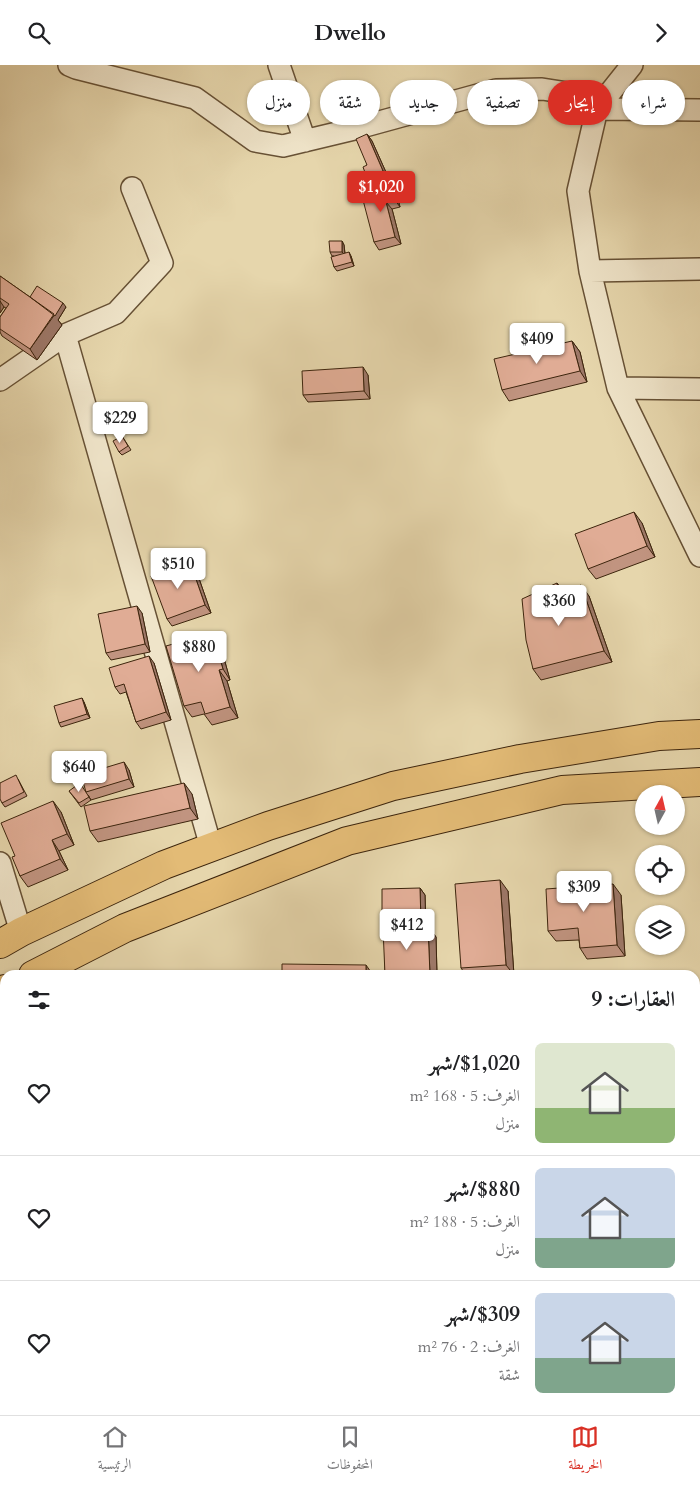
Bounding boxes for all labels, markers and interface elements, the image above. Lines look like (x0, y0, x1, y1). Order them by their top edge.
text: Dwello (314, 18, 386, 48)
icon: search (25, 19, 53, 47)
icon: forward (647, 19, 675, 47)
chip: منزل (247, 80, 310, 125)
chip: شقة (320, 80, 380, 125)
chip: جديد (390, 80, 457, 125)
chip: تصفية (467, 80, 538, 125)
chip: إيجار (548, 80, 612, 125)
chip: شراء (622, 80, 685, 125)
pin: $1,020 (340, 171, 422, 213)
text: $1,020 (358, 176, 404, 198)
pin: $409 (507, 323, 567, 365)
text: $409 (521, 328, 553, 350)
pin: $229 (90, 401, 150, 444)
text: $229 (104, 407, 136, 429)
pin: $510 (148, 547, 208, 590)
text: $510 (162, 553, 194, 575)
pin: $360 (529, 585, 589, 627)
text: $360 (543, 590, 575, 612)
pin: $880 (169, 631, 229, 673)
text: $880 (183, 636, 215, 658)
pin: $640 (49, 751, 109, 793)
text: $640 (63, 756, 95, 778)
north arrow (635, 785, 685, 835)
map controls (635, 785, 685, 955)
button: locate (635, 845, 685, 895)
pin: $309 (554, 871, 614, 913)
text: $309 (568, 876, 600, 898)
button: layers (635, 905, 685, 955)
pin: $412 (377, 909, 437, 951)
text: $412 (391, 914, 423, 936)
text: العقارات: 9 (591, 985, 675, 1014)
icon: filters (25, 986, 53, 1014)
text: $1,020/شهر (429, 1049, 520, 1078)
icon: home (575, 1063, 635, 1123)
icon: heart (25, 1079, 53, 1107)
text: الغرف: 5 · 168 m² (410, 1085, 520, 1107)
text: منزل (495, 1113, 520, 1135)
text: $880/شهر (445, 1175, 520, 1204)
icon: home (575, 1188, 635, 1248)
icon: heart (25, 1204, 53, 1232)
text: الغرف: 5 · 188 m² (410, 1211, 520, 1233)
text: منزل (495, 1239, 520, 1261)
text: $309/شهر (445, 1300, 520, 1329)
icon: home (575, 1313, 635, 1373)
icon: heart (25, 1329, 53, 1357)
text: الغرف: 2 · 76 m² (418, 1336, 520, 1358)
text: شقة (499, 1364, 520, 1386)
tab: الرئيسية (98, 1423, 131, 1478)
tab: المحفوظات (327, 1423, 373, 1478)
tab: الخريطة (568, 1423, 602, 1478)

